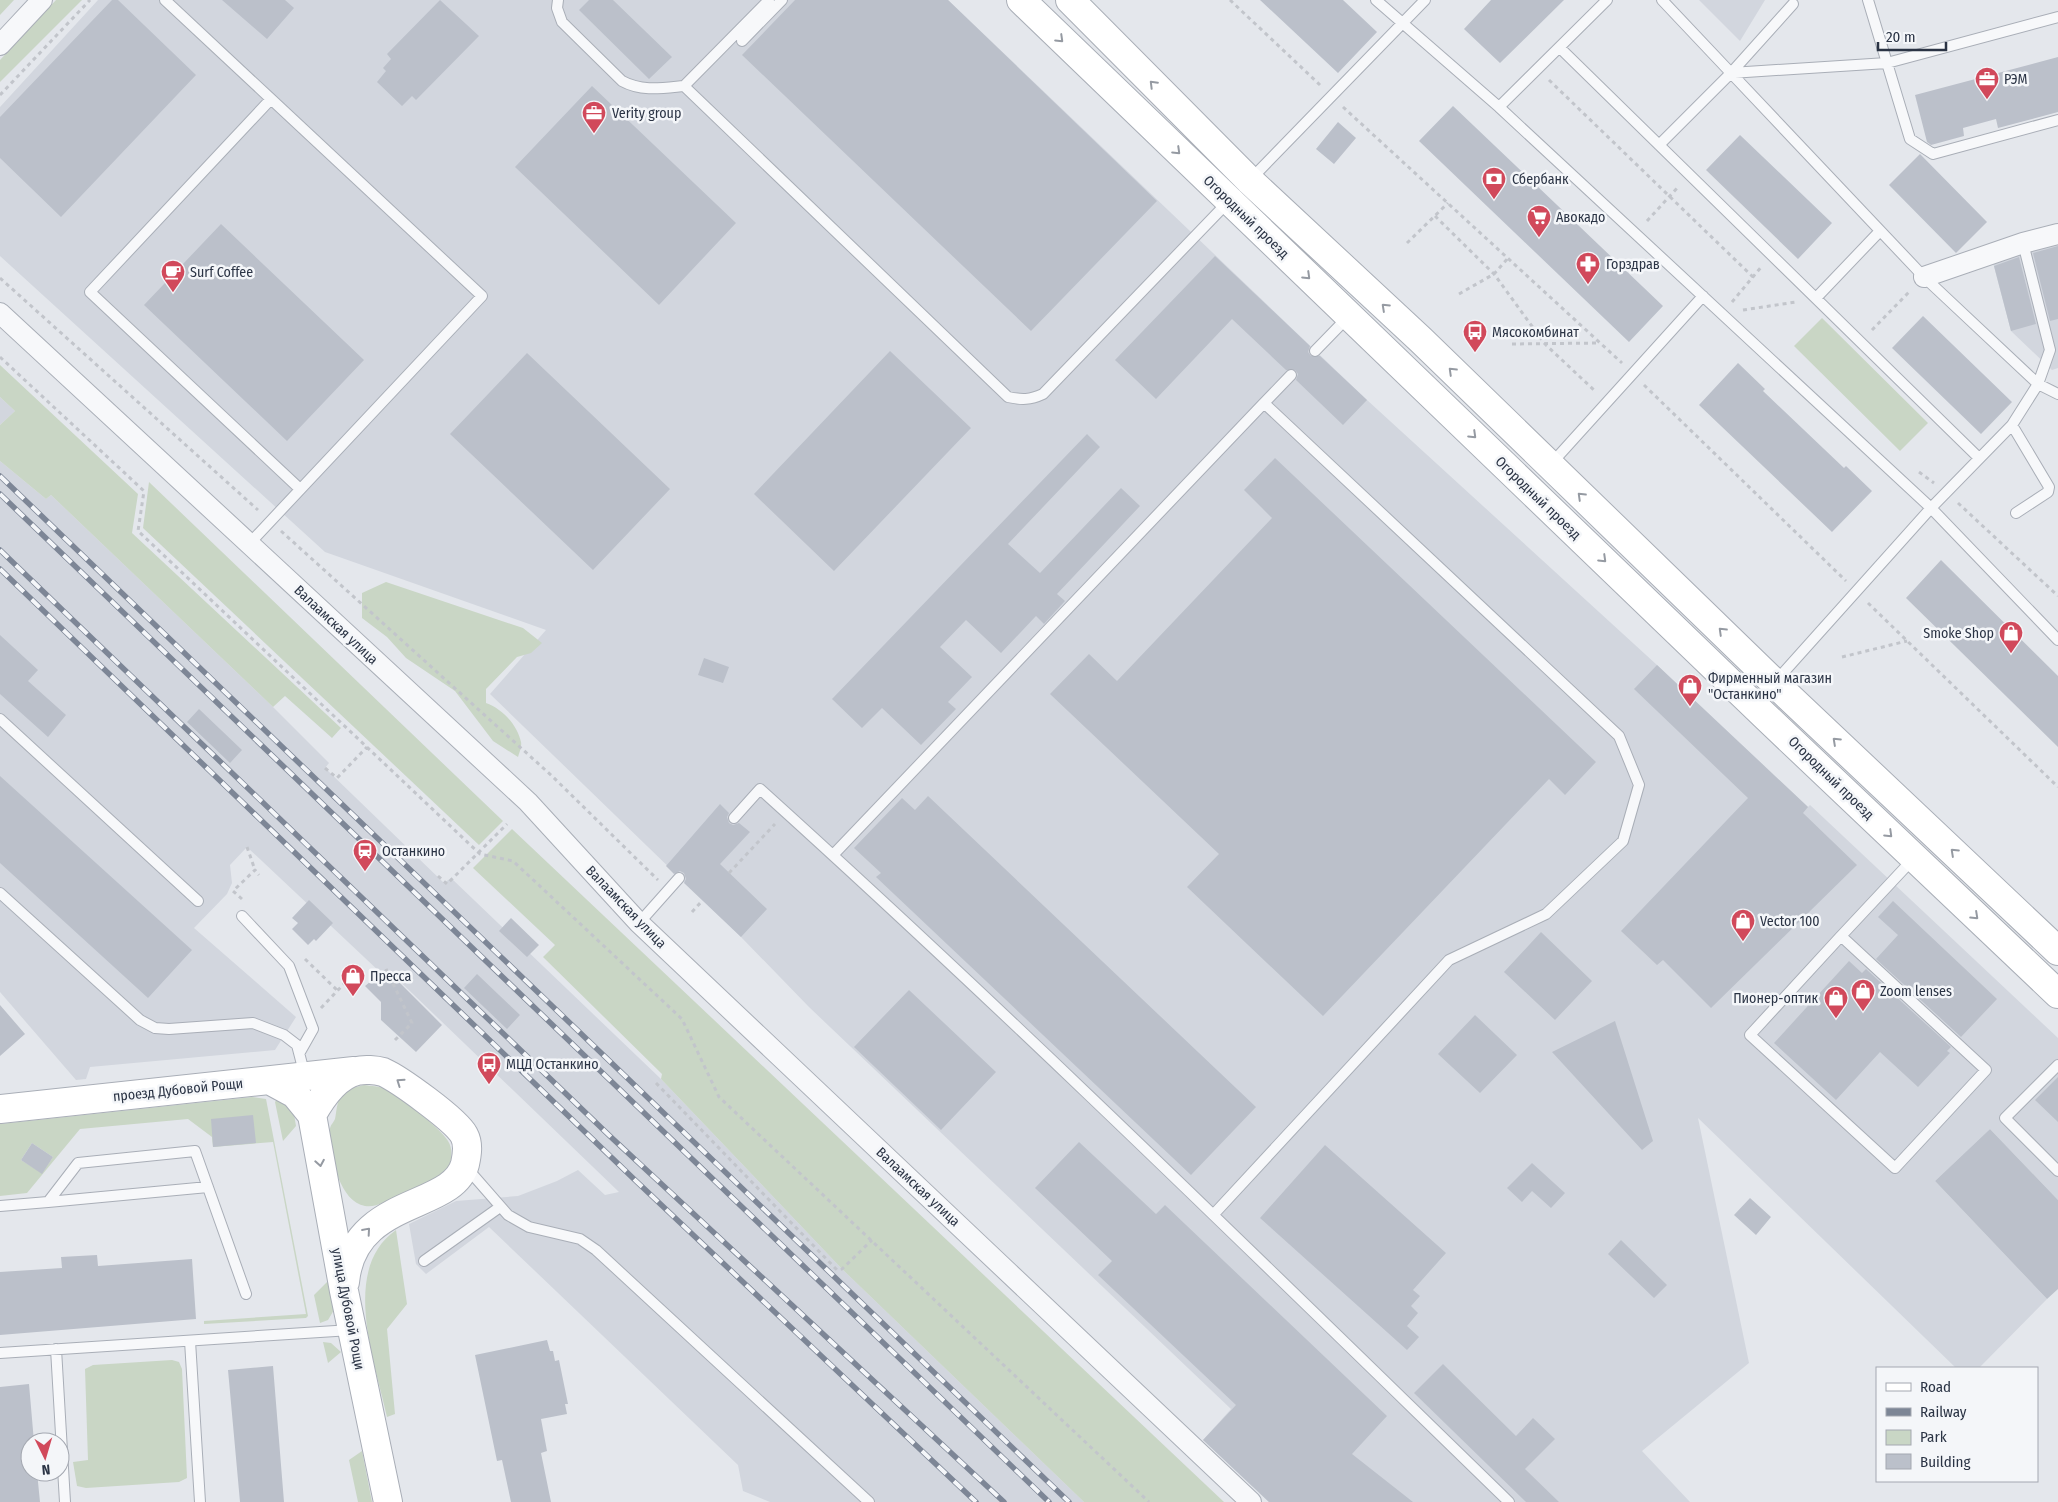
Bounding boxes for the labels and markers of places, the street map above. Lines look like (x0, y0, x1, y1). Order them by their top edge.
office icon: РЭМ (1974, 66, 2000, 100)
place label: РЭМ (2004, 71, 2027, 88)
office icon: Verity group (581, 100, 607, 134)
place label: Verity group (612, 105, 681, 122)
bank icon: Сбербанк (1481, 166, 1507, 200)
place label: Сбербанк (1512, 171, 1569, 188)
supermarket icon: Авокадо (1526, 204, 1552, 238)
place label: Авокадо (1556, 209, 1605, 226)
pharmacy icon: Горздрав (1575, 251, 1601, 285)
place label: Горздрав (1606, 256, 1660, 273)
cafe icon: Surf Coffee (160, 259, 186, 293)
place label: Surf Coffee (190, 264, 253, 281)
bus stop icon: Мясокомбинат (1462, 319, 1488, 353)
place label: Мясокомбинат (1492, 324, 1579, 341)
shop icon: Smoke Shop (1998, 620, 2024, 654)
place label: Smoke Shop (1923, 625, 1994, 642)
place label: Фирменный магазин "Останкино" (1708, 670, 1832, 703)
shop icon: Фирменный магазин "Останкино" (1677, 673, 1703, 707)
station icon: Останкино (352, 838, 378, 872)
place label: Останкино (382, 843, 445, 860)
shop icon: Vector 100 (1730, 908, 1756, 942)
place label: Vector 100 (1760, 913, 1820, 930)
shop icon: Пресса (340, 963, 366, 997)
place label: Пресса (370, 968, 411, 985)
shop icon: Zoom lenses (1850, 978, 1876, 1012)
place label: Zoom lenses (1880, 983, 1952, 1000)
shop icon: Пионер-оптик (1823, 985, 1849, 1019)
place label: Пионер-оптик (1733, 990, 1818, 1007)
bus stop icon: МЦД Останкино (476, 1051, 502, 1085)
place label: МЦД Останкино (506, 1056, 599, 1073)

